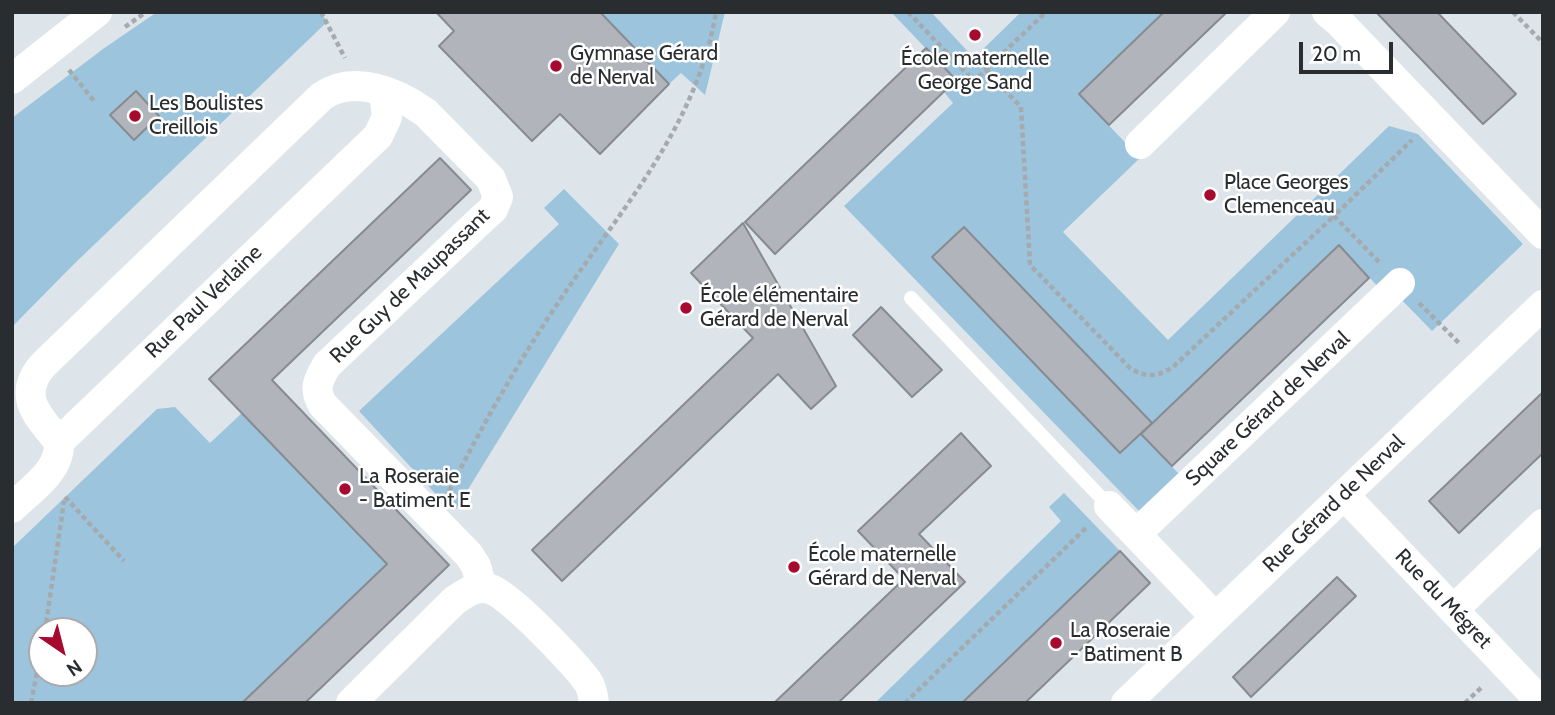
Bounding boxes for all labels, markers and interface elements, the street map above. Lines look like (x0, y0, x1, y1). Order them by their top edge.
marker: École maternelle George Sand (967, 27, 983, 43)
scale bar (1303, 28, 1398, 72)
place label: Gymnase Gérard de Nerval (570, 41, 718, 91)
text: 20 m (1312, 41, 1361, 66)
place label: École maternelle George Sand (901, 46, 1049, 96)
marker: Gymnase Gérard de Nerval (548, 58, 564, 74)
place label: Les Boulistes Creillois (149, 91, 263, 141)
marker: Les Boulistes Creillois (127, 108, 143, 124)
place label: Place Georges Clemenceau (1224, 170, 1349, 220)
marker: Place Georges Clemenceau (1202, 187, 1218, 203)
street label: Rue Guy de Maupassant (325, 203, 495, 369)
street label: Rue Paul Verlaine (140, 240, 268, 364)
place label: École élémentaire Gérard de Nerval (700, 283, 858, 333)
marker: École élémentaire Gérard de Nerval (678, 300, 694, 316)
street label: Square Gérard de Nerval (1181, 326, 1355, 492)
street label: Rue Gérard de Nerval (1258, 430, 1410, 578)
place label: La Roseraie - Batiment E (359, 464, 471, 514)
marker: La Roseraie - Batiment E (337, 481, 353, 497)
place label: École maternelle Gérard de Nerval (808, 542, 956, 592)
street label: Rue du Mégret (1389, 544, 1497, 654)
marker: École maternelle Gérard de Nerval (786, 559, 802, 575)
north arrow (28, 617, 98, 687)
place label: La Roseraie - Batiment B (1070, 618, 1183, 668)
marker: La Roseraie - Batiment B (1048, 635, 1064, 651)
text: N (62, 655, 86, 681)

